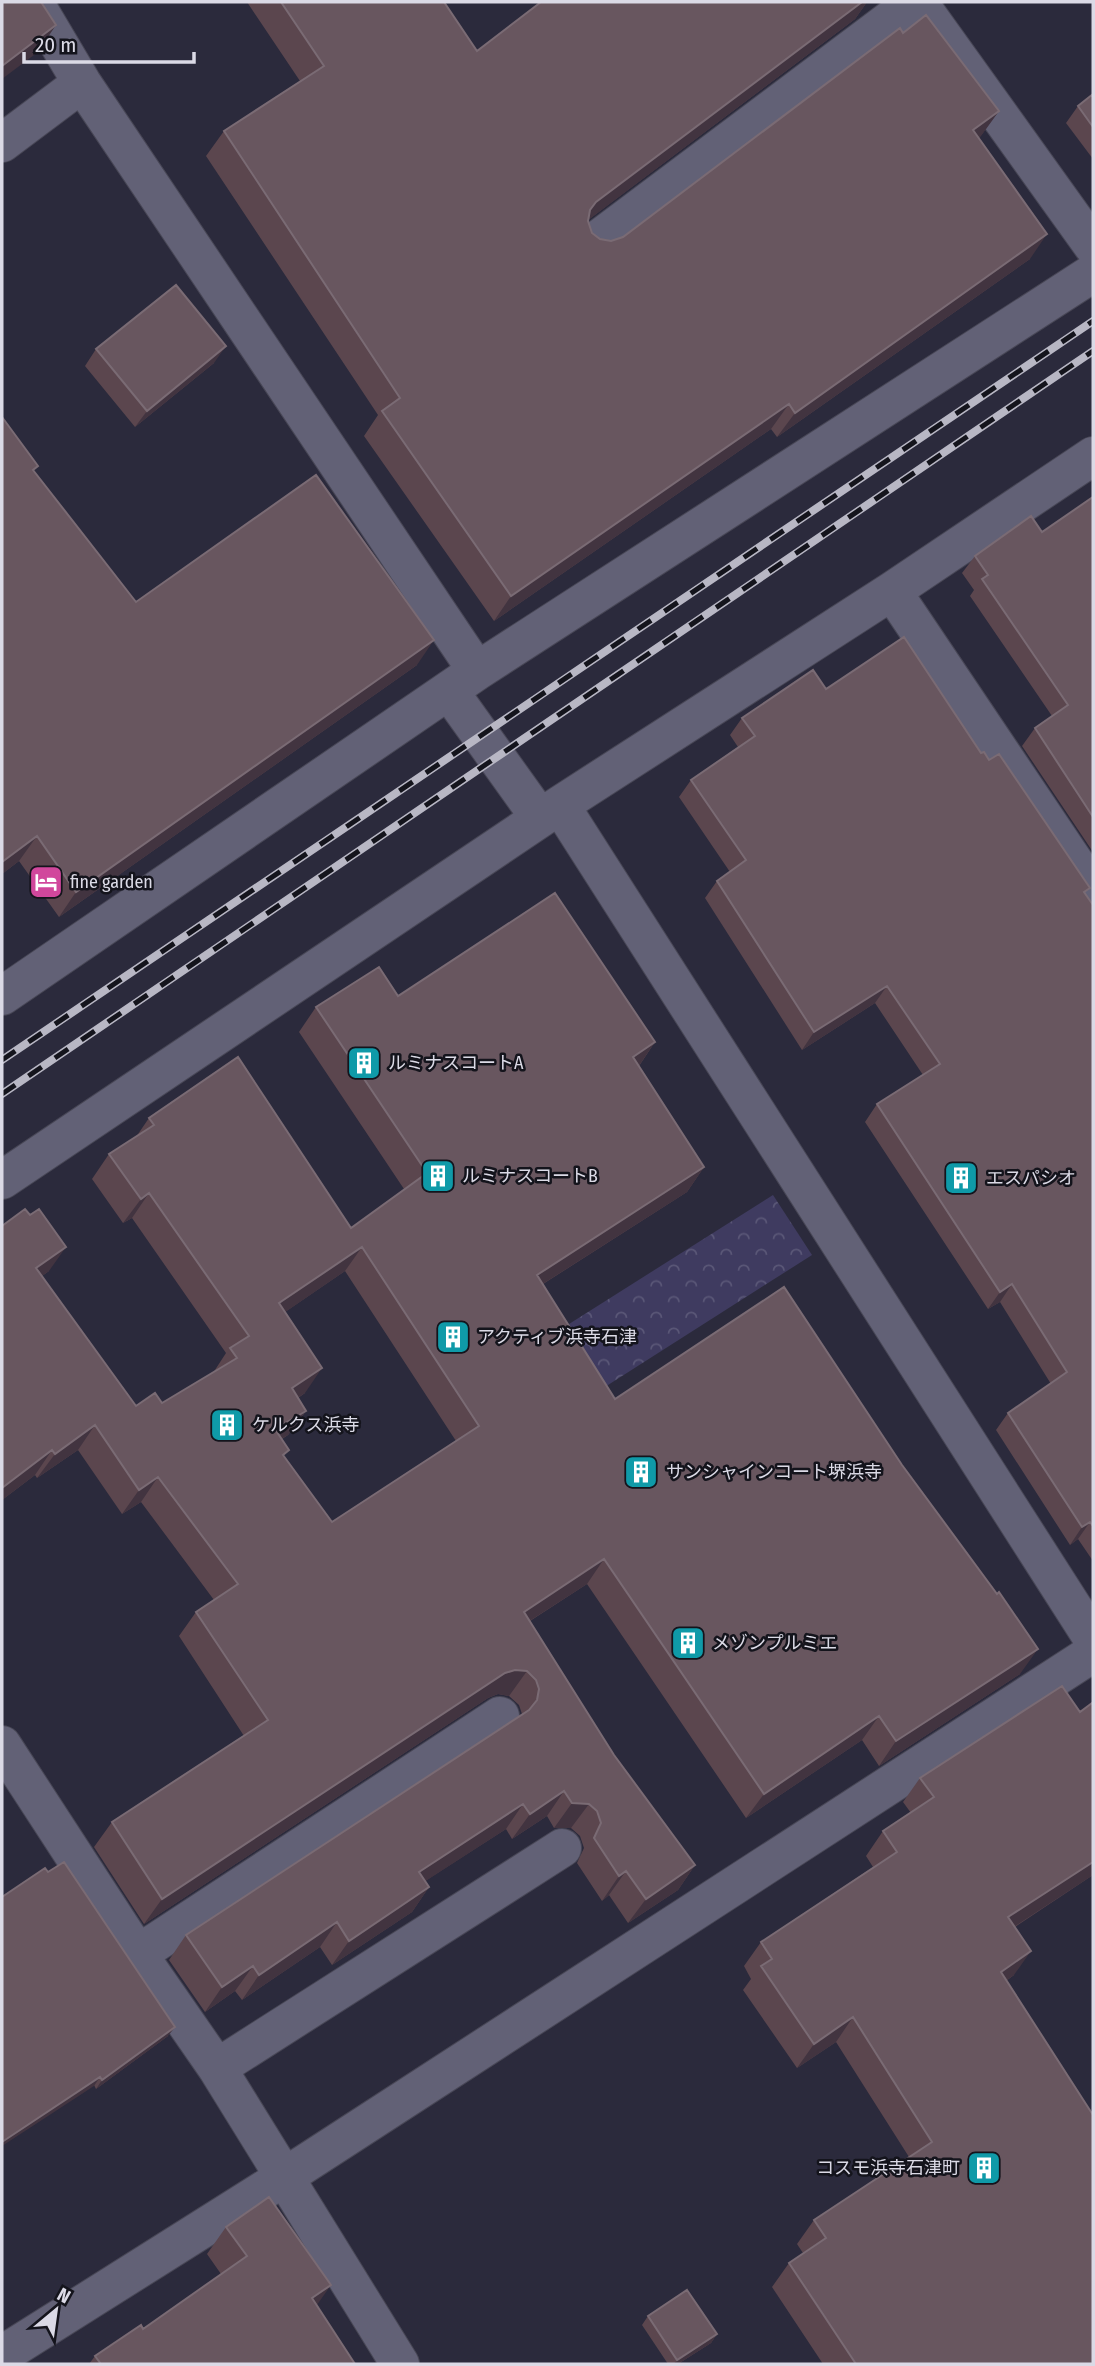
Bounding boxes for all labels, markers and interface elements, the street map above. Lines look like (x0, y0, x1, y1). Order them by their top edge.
scale bar (24, 21, 194, 65)
text: 20 m (35, 32, 76, 58)
hotel icon: fine garden (27, 863, 65, 901)
place label: fine garden (70, 871, 153, 893)
building icon: ルミナスコートA (345, 1044, 383, 1082)
place label: ルミナスコートA (388, 1052, 524, 1074)
building icon: ルミナスコートB (419, 1157, 457, 1195)
building icon: エスパシオ (942, 1159, 980, 1197)
place label: ルミナスコートB (462, 1165, 598, 1187)
place label: エスパシオ (986, 1167, 1076, 1189)
building icon: アクティブ浜寺石津 (434, 1318, 472, 1356)
place label: アクティブ浜寺石津 (477, 1326, 637, 1348)
building icon: ケルクス浜寺 (208, 1406, 246, 1444)
place label: ケルクス浜寺 (252, 1414, 359, 1436)
building icon: サンシャインコート堺浜寺 (622, 1453, 660, 1491)
place label: サンシャインコート堺浜寺 (666, 1461, 882, 1483)
building icon: メゾンプルミエ (669, 1624, 707, 1662)
place label: メゾンプルミエ (712, 1632, 837, 1654)
building icon: コスモ浜寺石津町 (965, 2149, 1003, 2187)
place label: コスモ浜寺石津町 (816, 2157, 960, 2179)
north arrow (21, 2275, 91, 2345)
text: N (53, 2283, 75, 2308)

